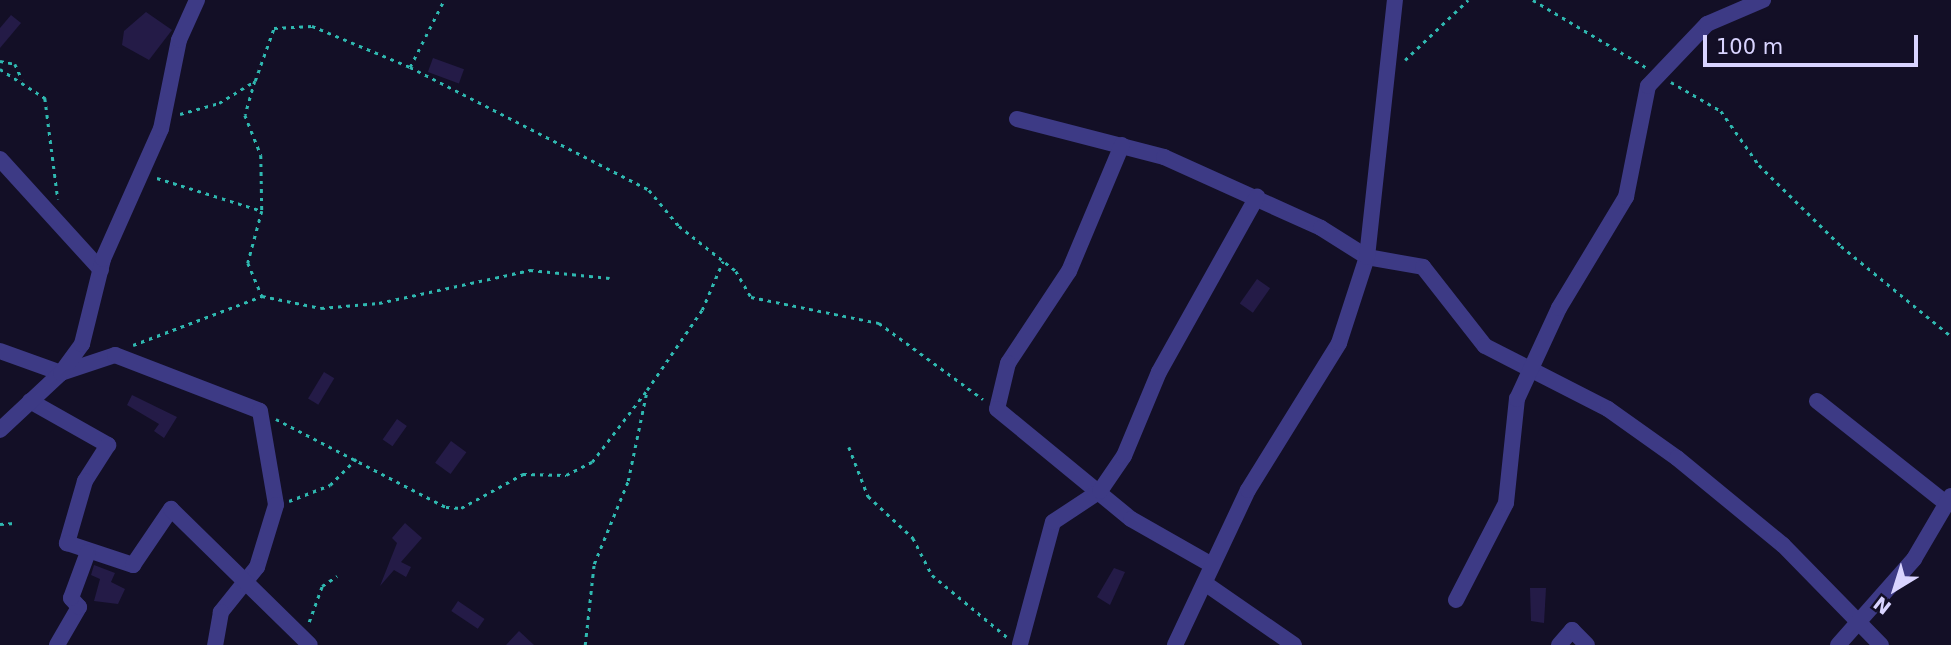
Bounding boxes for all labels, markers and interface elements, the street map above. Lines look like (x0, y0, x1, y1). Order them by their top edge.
scale bar (1706, 21, 1921, 65)
text: 100 m (1716, 35, 1783, 59)
north arrow (1860, 554, 1930, 624)
text: N (1869, 592, 1895, 619)

